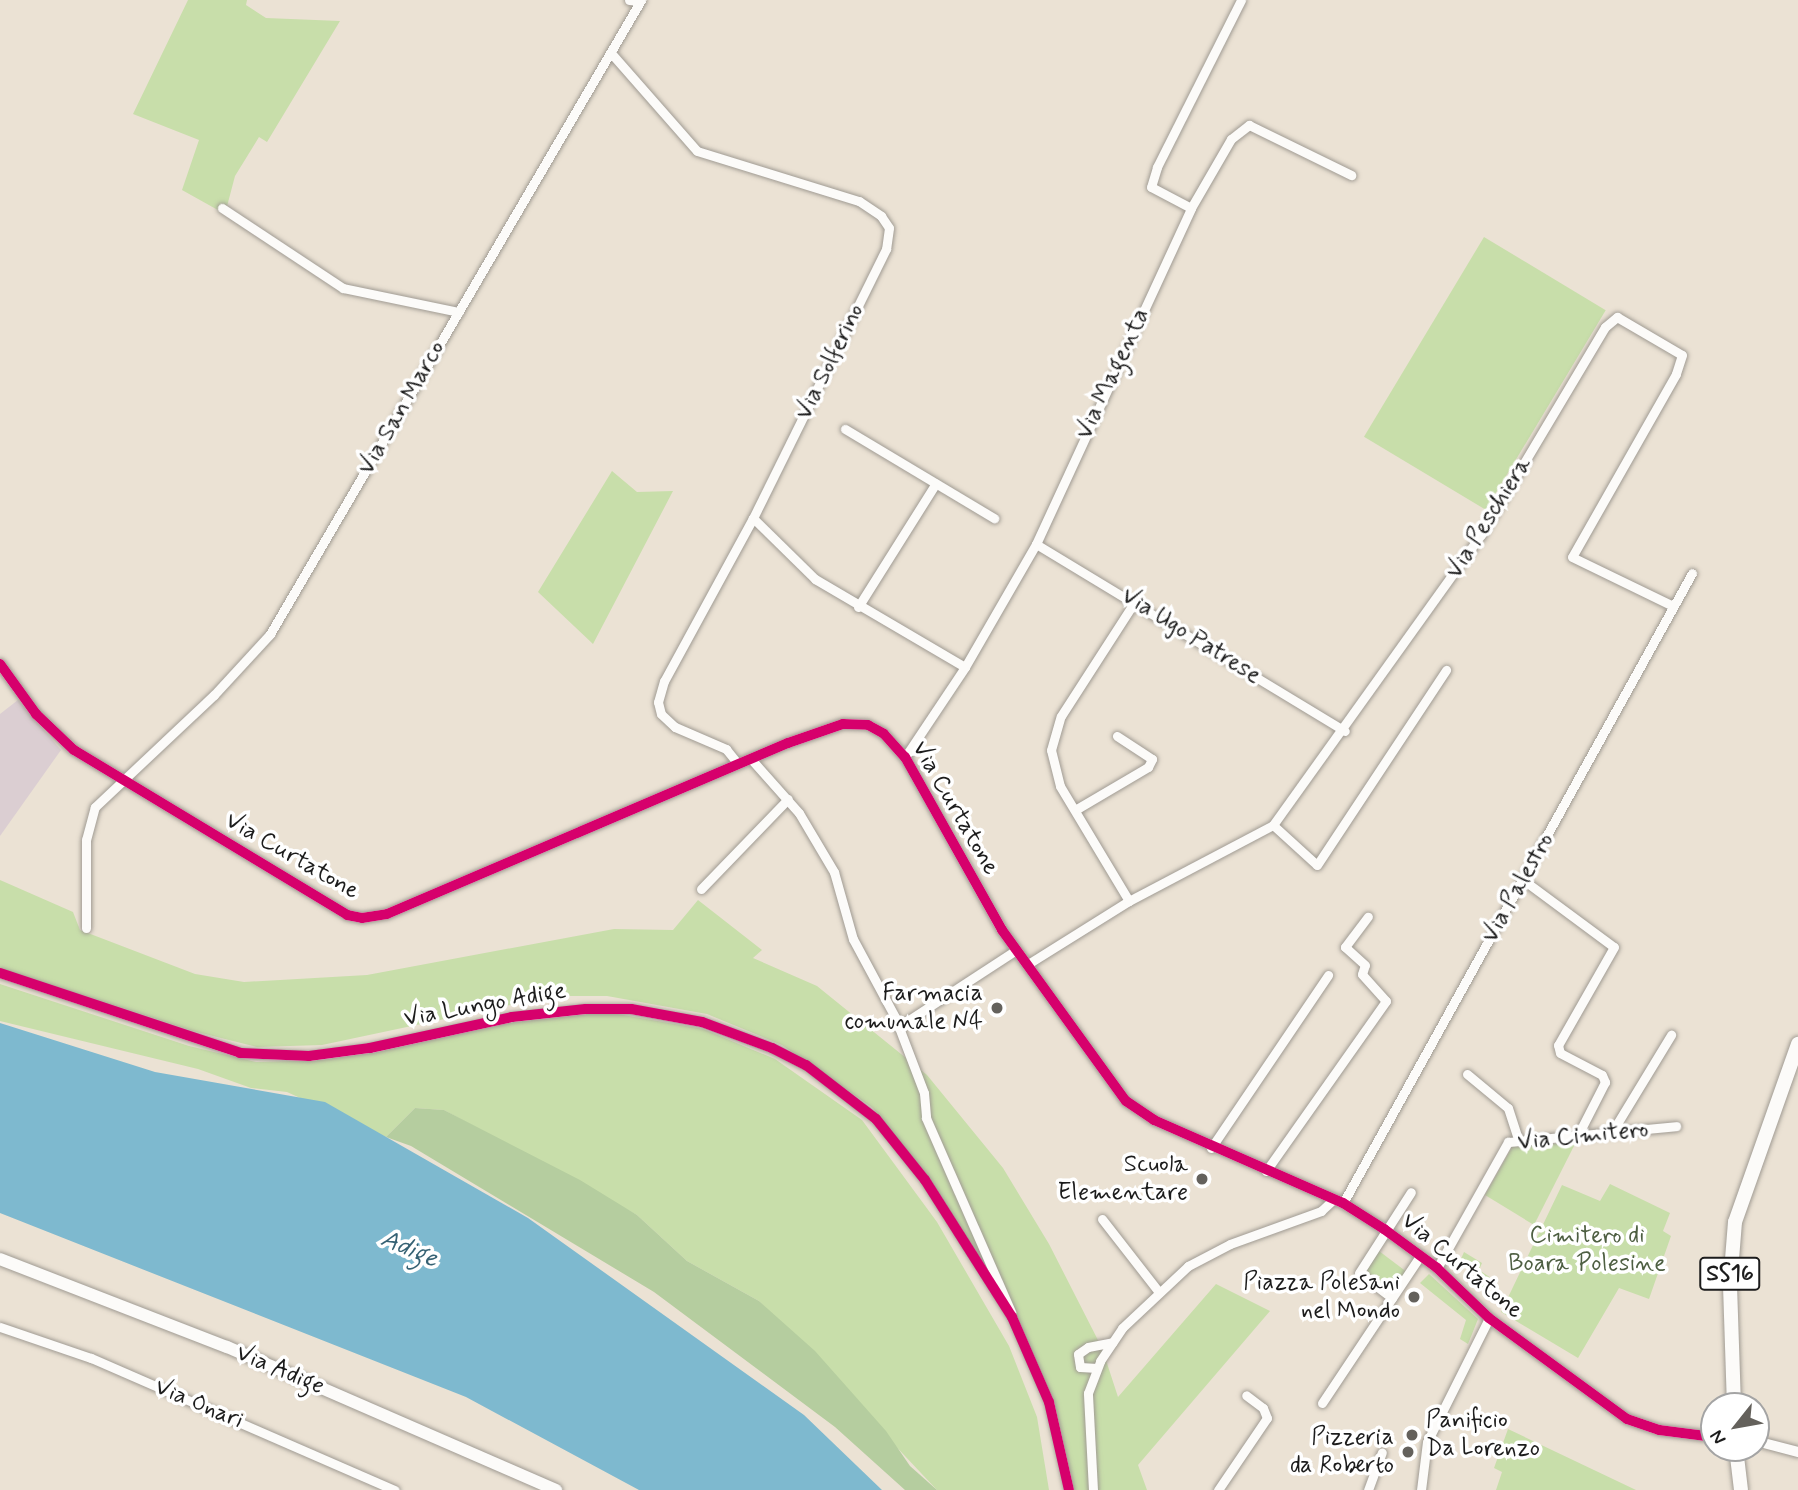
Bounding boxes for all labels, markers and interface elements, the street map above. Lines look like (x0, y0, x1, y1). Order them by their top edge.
street label: Via Solferino (789, 299, 871, 425)
street label: Via Magenta (1070, 304, 1156, 444)
street label: Via San Marco (353, 337, 451, 479)
street label: Via Peschiera (1440, 452, 1538, 584)
street label: Via Ugo Patrese (1116, 582, 1266, 690)
street label: Via Curtatone (906, 737, 1004, 879)
street label: Via Curtatone (221, 807, 363, 905)
street label: Via Palestro (1477, 829, 1559, 947)
street label: Via Lungo Adige (403, 977, 567, 1033)
place label: Farmacia comunale N4 (845, 980, 983, 1036)
marker: Farmacia comunale N4 (989, 1000, 1005, 1016)
street label: Via Cimitero (1516, 1115, 1650, 1157)
place label: Scuola Elementare (1057, 1151, 1188, 1207)
marker: Scuola Elementare (1194, 1171, 1210, 1187)
street label: Via Curtatone (1396, 1208, 1528, 1324)
park label: Cimitero di Boara Polesine (1514, 1222, 1660, 1278)
water label: Adige (376, 1224, 442, 1276)
road number: SS16 (1698, 1254, 1762, 1294)
place label: Piazza Polesani nel Mondo (1243, 1269, 1400, 1325)
marker: Piazza Polesani nel Mondo (1406, 1289, 1422, 1305)
street label: Via Adige (231, 1338, 329, 1402)
street label: Via Onari (150, 1372, 248, 1436)
north arrow (1700, 1392, 1770, 1462)
place label: Panificio Da Lorenzo (1426, 1407, 1547, 1463)
place label: Pizzeria da Roberto (1289, 1424, 1394, 1480)
text: N (1704, 1425, 1732, 1449)
marker: Panificio Da Lorenzo (1404, 1427, 1420, 1443)
marker: Pizzeria da Roberto (1400, 1444, 1416, 1460)

